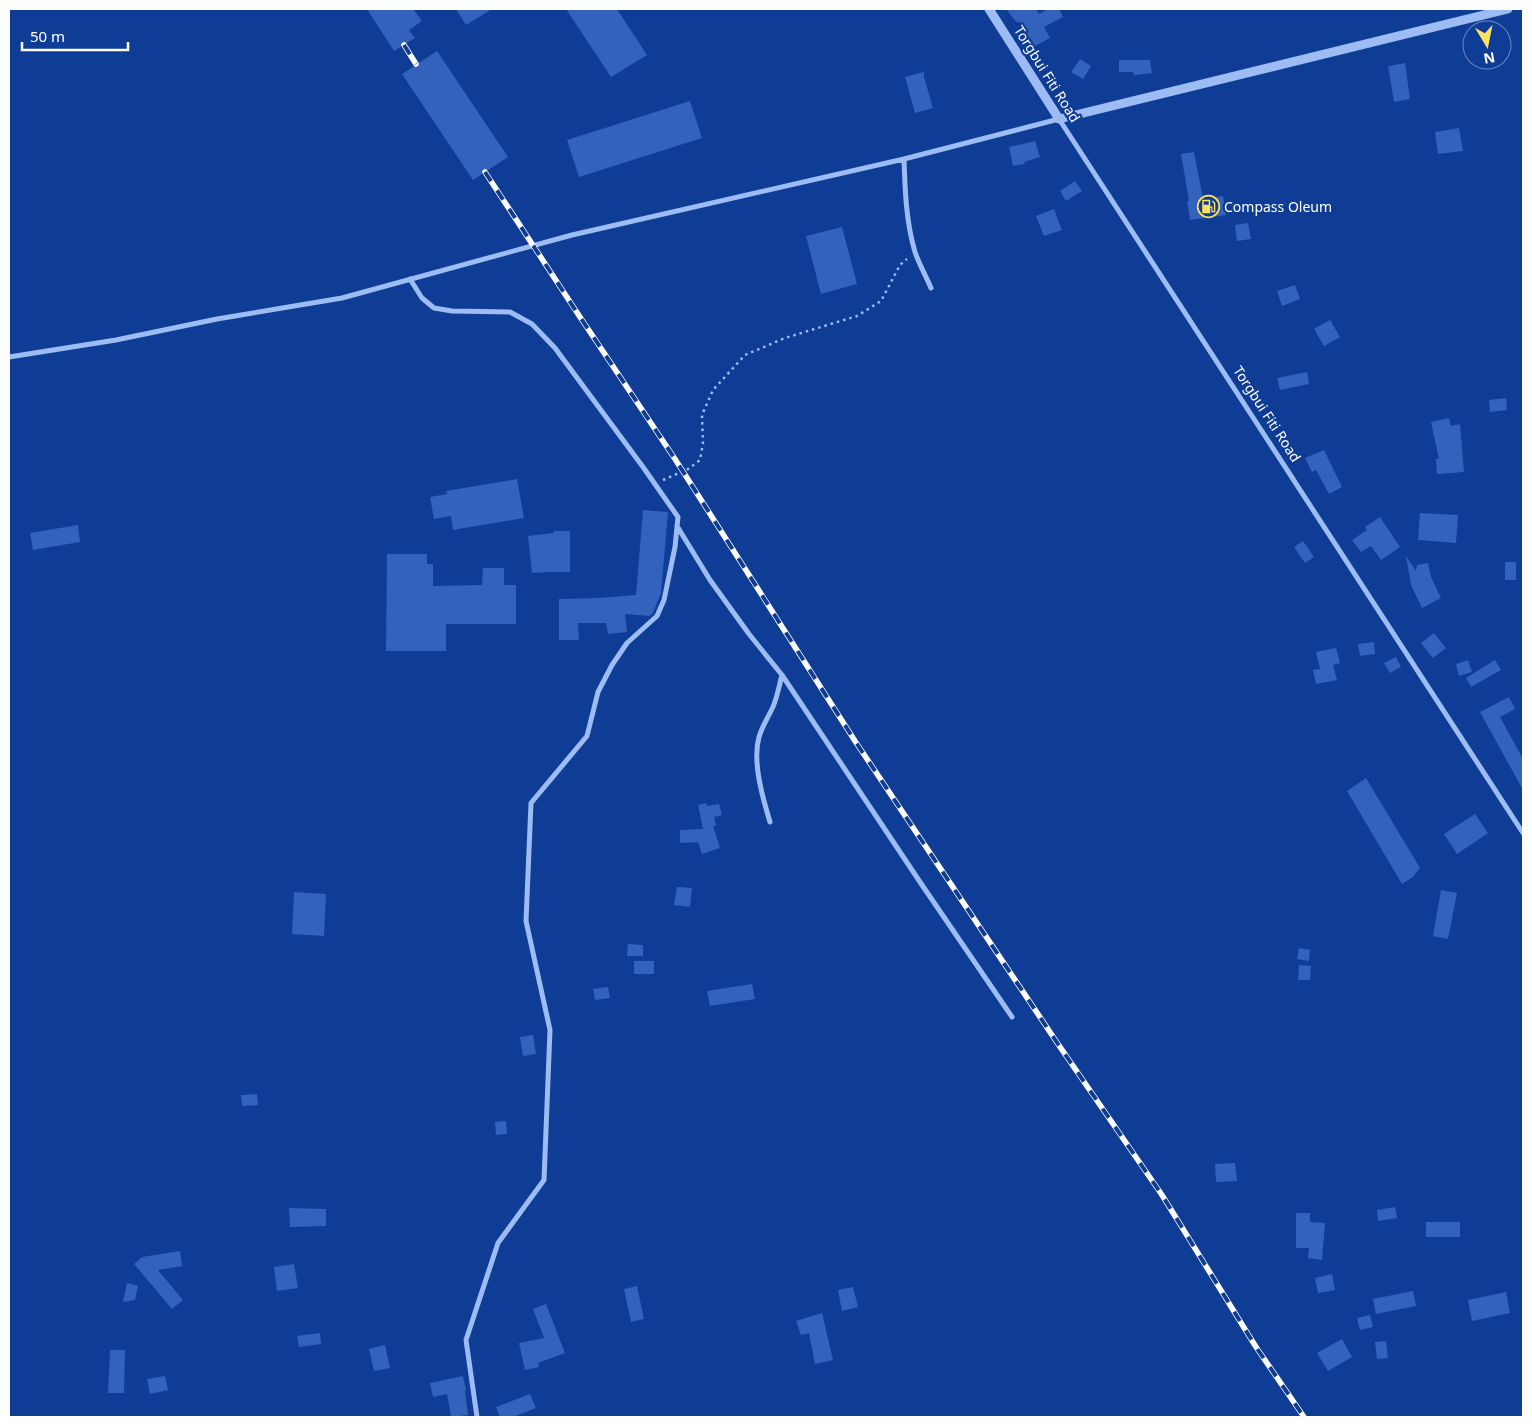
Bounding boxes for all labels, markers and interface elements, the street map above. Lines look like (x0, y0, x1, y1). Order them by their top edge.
scale bar (22, 20, 129, 52)
north arrow (1462, 20, 1512, 70)
street label: Torgbui Fiti Road (1010, 22, 1085, 126)
text: 50 m (30, 26, 65, 46)
text: N (1482, 48, 1497, 69)
fuel station icon: Compass Oleum (1196, 195, 1220, 219)
place label: Compass Oleum (1224, 197, 1332, 216)
street label: Torgbui Fiti Road (1229, 362, 1306, 465)

